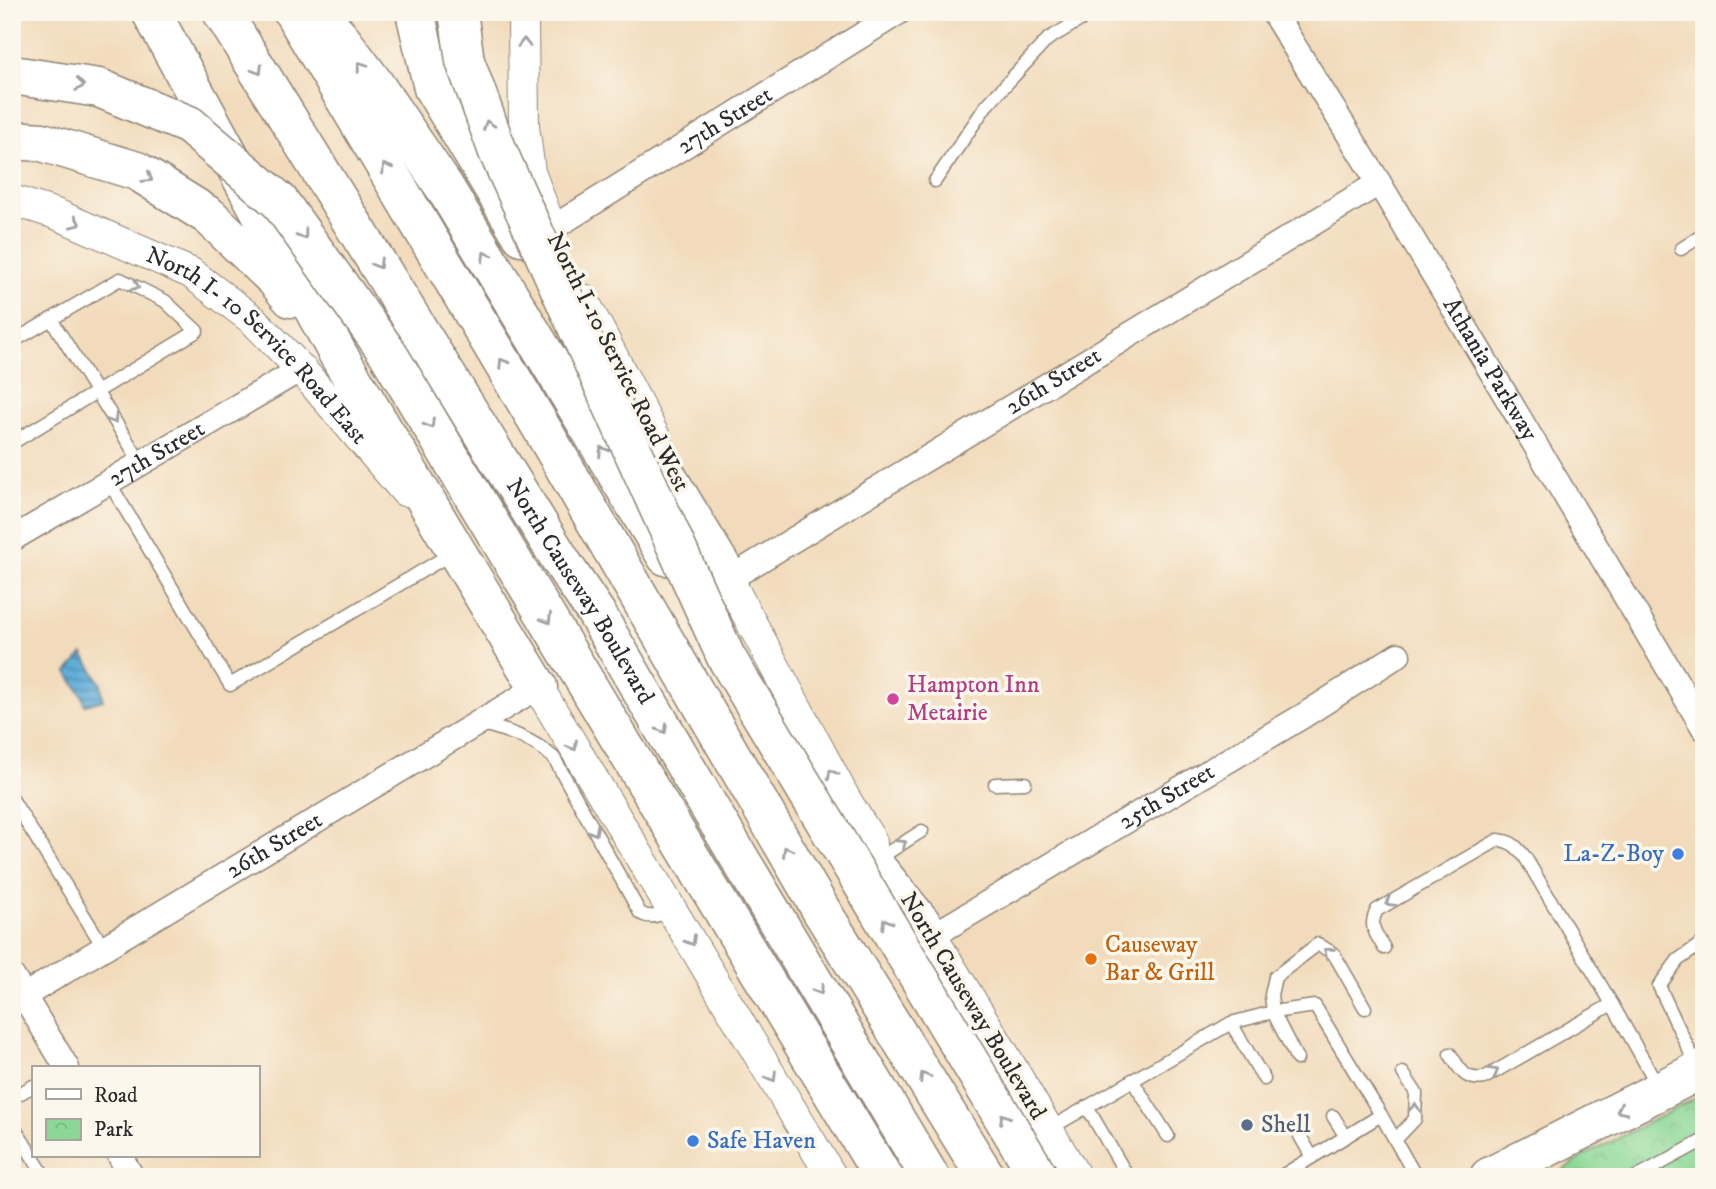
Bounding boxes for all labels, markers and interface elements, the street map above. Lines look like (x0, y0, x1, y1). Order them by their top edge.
one-way arrow (516, 38, 532, 48)
one-way arrow (357, 61, 369, 74)
one-way arrow (249, 63, 262, 76)
one-way arrow (74, 77, 86, 92)
street label: 27th Street (672, 80, 778, 161)
one-way arrow (482, 120, 496, 132)
one-way arrow (381, 162, 394, 175)
one-way arrow (140, 169, 153, 182)
one-way arrow (69, 215, 82, 229)
one-way arrow (295, 227, 307, 240)
street label: North I-10 Service Road West (540, 227, 697, 497)
street label: North I- 10 Service Road East (141, 240, 374, 451)
one-way arrow (481, 251, 494, 264)
one-way arrow (369, 256, 382, 269)
one-way arrow (128, 278, 140, 292)
street label: Athania Parkway (1436, 292, 1545, 447)
street label: 26th Street (1000, 341, 1107, 422)
one-way arrow (498, 358, 511, 371)
one-way arrow (105, 411, 118, 424)
street label: 27th Street (103, 414, 210, 494)
one-way arrow (422, 417, 435, 430)
one-way arrow (598, 446, 611, 459)
street label: North Causeway Boulevard (499, 473, 661, 710)
one-way arrow (539, 612, 552, 625)
place label: Hampton Inn Metairie (907, 670, 1040, 728)
marker: Hampton Inn Metairie (885, 691, 901, 707)
one-way arrow (655, 721, 668, 734)
one-way arrow (565, 738, 578, 751)
street label: 25th Street (1114, 757, 1220, 837)
one-way arrow (827, 769, 840, 781)
street label: 26th Street (221, 805, 328, 886)
one-way arrow (586, 823, 599, 836)
one-way arrow (894, 839, 907, 852)
place label: La-Z-Boy (1563, 839, 1665, 869)
one-way arrow (782, 846, 795, 859)
marker: La-Z-Boy (1670, 846, 1686, 862)
street label: North Causeway Boulevard (893, 887, 1053, 1125)
one-way arrow (1384, 894, 1397, 907)
one-way arrow (882, 918, 895, 931)
place label: Causeway Bar & Grill (1105, 930, 1215, 988)
one-way arrow (682, 933, 695, 946)
one-way arrow (1323, 947, 1336, 960)
marker: Causeway Bar & Grill (1083, 951, 1099, 967)
one-way arrow (811, 983, 824, 996)
legend (32, 1066, 259, 1158)
one-way arrow (1486, 1067, 1499, 1080)
one-way arrow (764, 1069, 777, 1082)
one-way arrow (920, 1072, 933, 1085)
text: Road (94, 1083, 138, 1109)
one-way arrow (1616, 1101, 1628, 1115)
one-way arrow (1407, 1102, 1422, 1113)
place label: Shell (1261, 1110, 1311, 1140)
one-way arrow (999, 1113, 1012, 1126)
text: Park (94, 1117, 134, 1143)
marker: Shell (1239, 1117, 1255, 1133)
place label: Safe Haven (707, 1126, 816, 1156)
marker: Safe Haven (685, 1133, 701, 1149)

